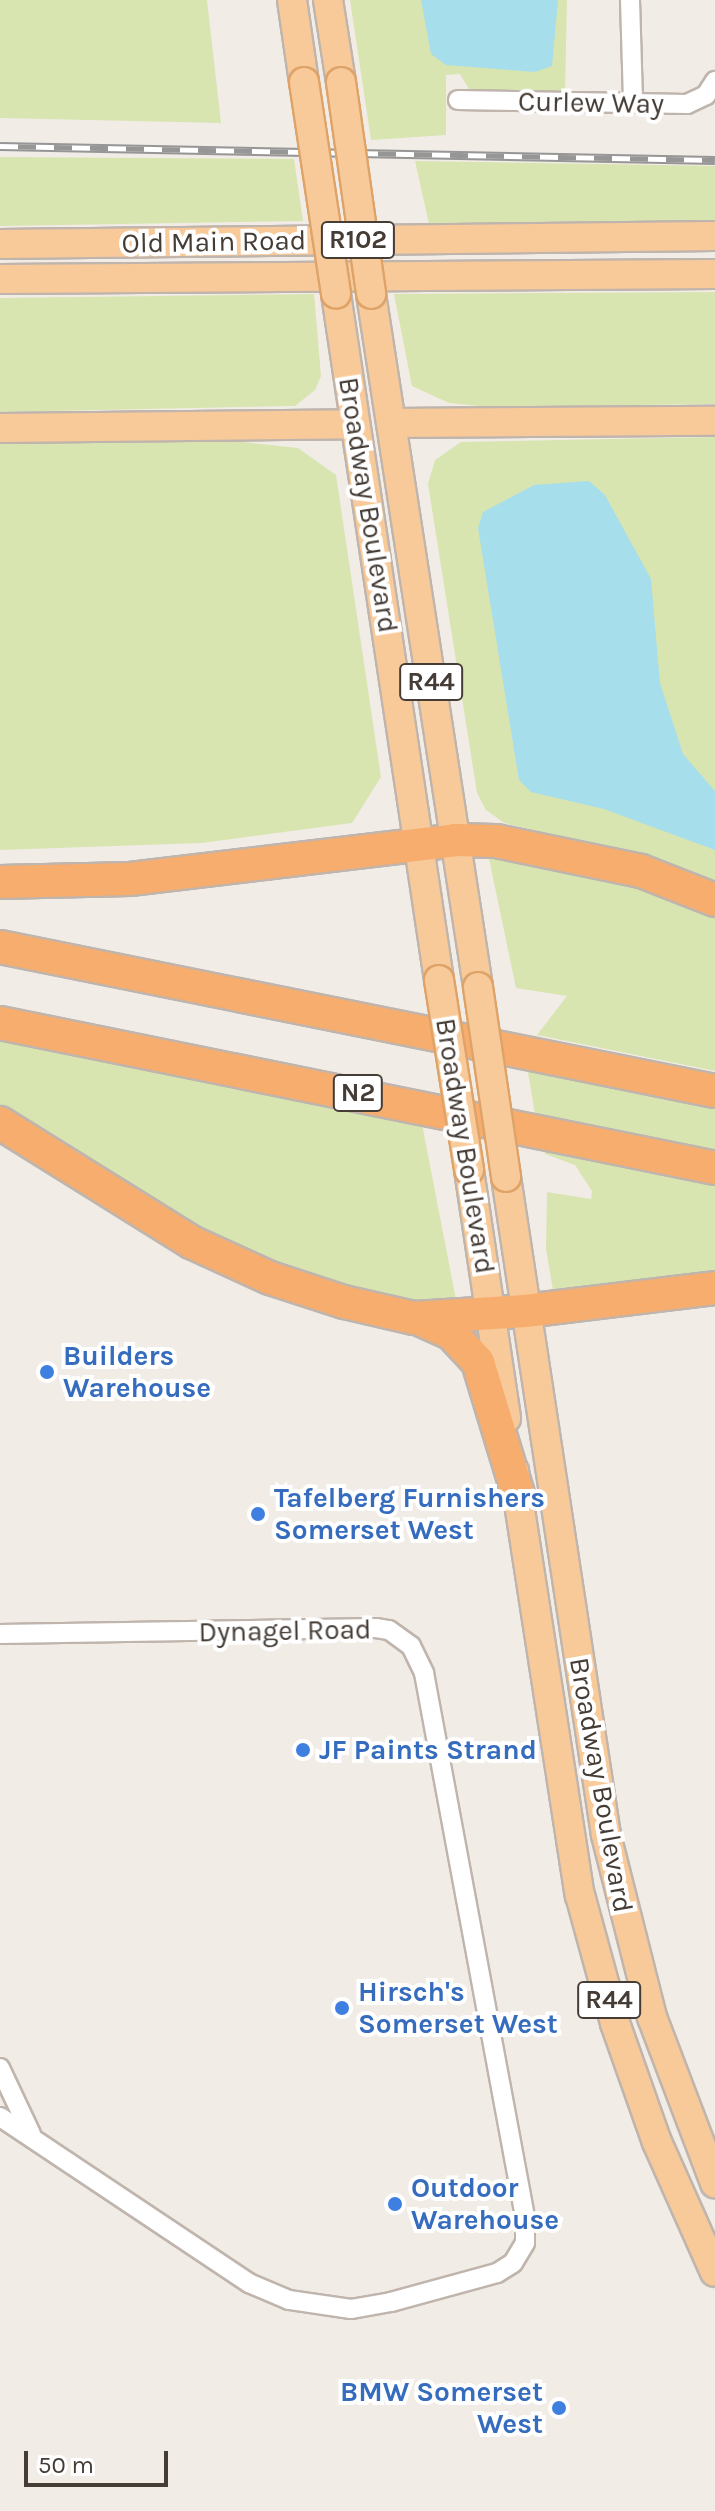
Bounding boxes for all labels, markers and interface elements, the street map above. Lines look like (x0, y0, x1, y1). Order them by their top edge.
street label: Curlew Way (518, 85, 664, 121)
road number: R102 (320, 218, 396, 262)
street label: Old Main Road (121, 224, 307, 260)
street label: Broadway Boulevard (331, 375, 405, 635)
road number: R44 (399, 660, 463, 704)
street label: Broadway Boulevard (428, 1016, 502, 1276)
road number: N2 (332, 1071, 384, 1115)
place label: Builders Warehouse (63, 1339, 211, 1405)
marker: Builders Warehouse (38, 1363, 56, 1381)
place label: Tafelberg Furnishers Somerset West (274, 1481, 545, 1547)
marker: Tafelberg Furnishers Somerset West (249, 1505, 267, 1523)
street label: Dynagel Road (198, 1613, 372, 1649)
street label: Broadway Boulevard (562, 1655, 640, 1915)
place label: JF Paints Strand (319, 1733, 537, 1767)
marker: JF Paints Strand (294, 1741, 312, 1759)
place label: Hirsch's Somerset West (358, 1975, 558, 2041)
road number: R44 (577, 1978, 641, 2022)
marker: Hirsch's Somerset West (333, 1999, 351, 2017)
place label: Outdoor Warehouse (411, 2171, 559, 2237)
marker: Outdoor Warehouse (386, 2195, 404, 2213)
place label: BMW Somerset West (340, 2375, 543, 2441)
marker: BMW Somerset West (550, 2399, 568, 2417)
scale bar (28, 2435, 172, 2485)
text: 50 m (38, 2451, 94, 2479)

